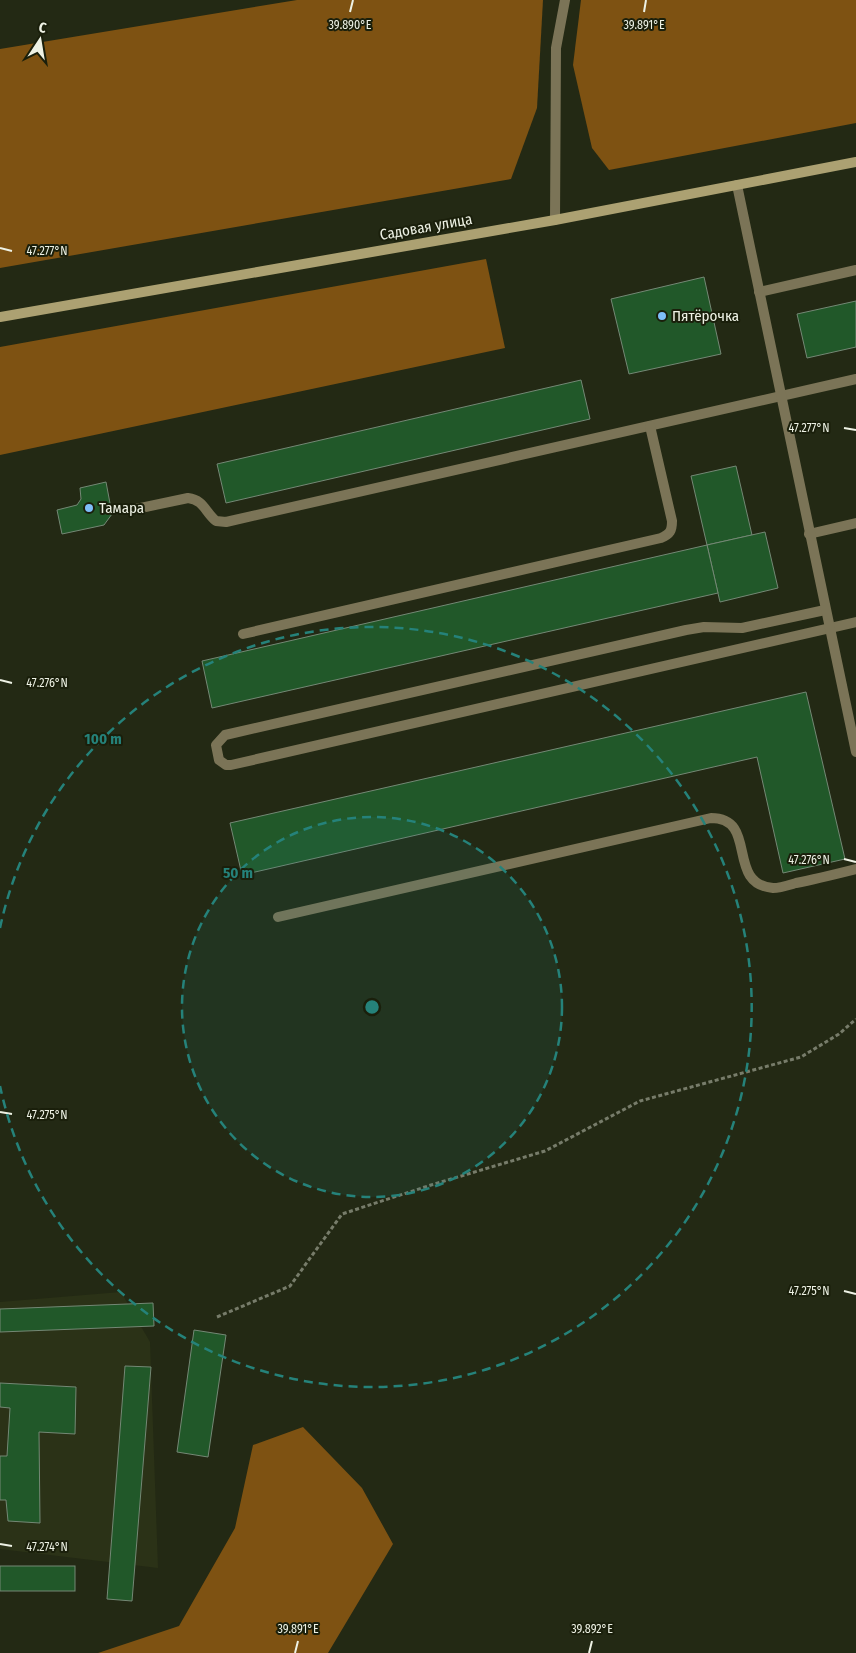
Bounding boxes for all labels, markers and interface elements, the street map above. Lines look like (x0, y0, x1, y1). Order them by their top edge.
north arrow (15, 15, 65, 65)
text: 39.890°E (329, 18, 372, 32)
text: 39.891°E (623, 18, 665, 32)
text: С (37, 19, 49, 37)
street label: Садовая улица (378, 210, 474, 244)
text: 47.277°N (27, 244, 67, 258)
place label: Пятёрочка (672, 307, 739, 325)
marker: Пятёрочка (656, 310, 668, 322)
text: 47.277°N (789, 421, 829, 435)
place label: Тамара (99, 499, 144, 517)
marker: Тамара (83, 502, 95, 514)
text: 47.276°N (26, 676, 68, 690)
text: 100 m (84, 730, 122, 748)
text: 47.276°N (788, 853, 830, 867)
text: 50 m (223, 864, 253, 882)
centre of rings (363, 998, 381, 1016)
text: 47.275°N (26, 1108, 68, 1122)
text: 47.275°N (788, 1284, 830, 1298)
text: 47.274°N (26, 1540, 68, 1554)
text: 39.891°E (277, 1622, 319, 1636)
text: 39.892°E (571, 1622, 613, 1636)

